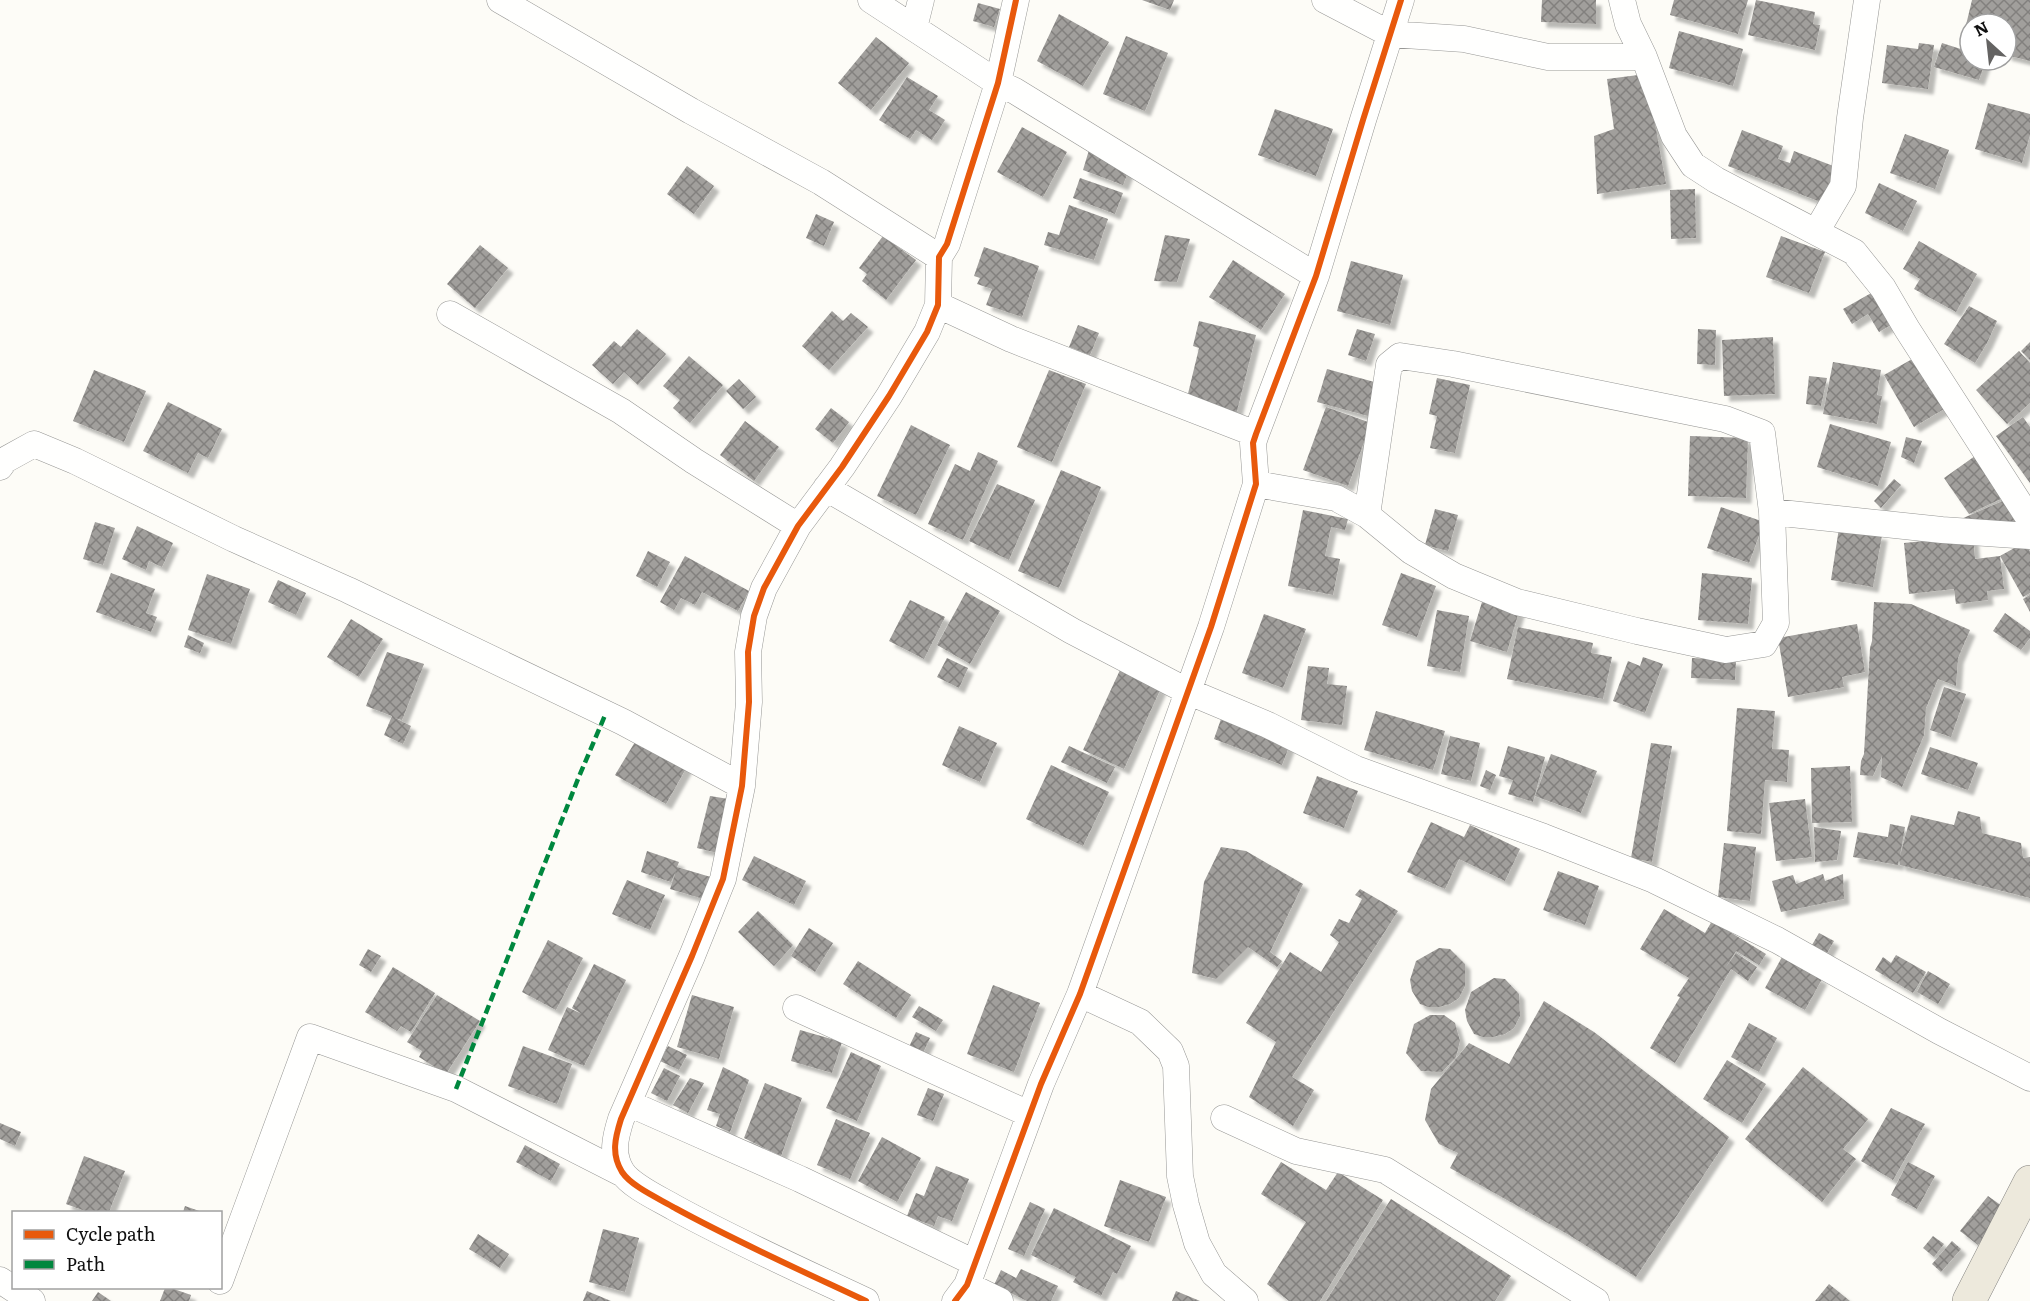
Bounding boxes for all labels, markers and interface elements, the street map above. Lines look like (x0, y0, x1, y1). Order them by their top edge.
north arrow (1958, 12, 2018, 72)
text: N (1969, 14, 1992, 41)
legend (12, 1211, 222, 1289)
text: Cycle path (66, 1220, 155, 1247)
text: Path (66, 1250, 105, 1277)

